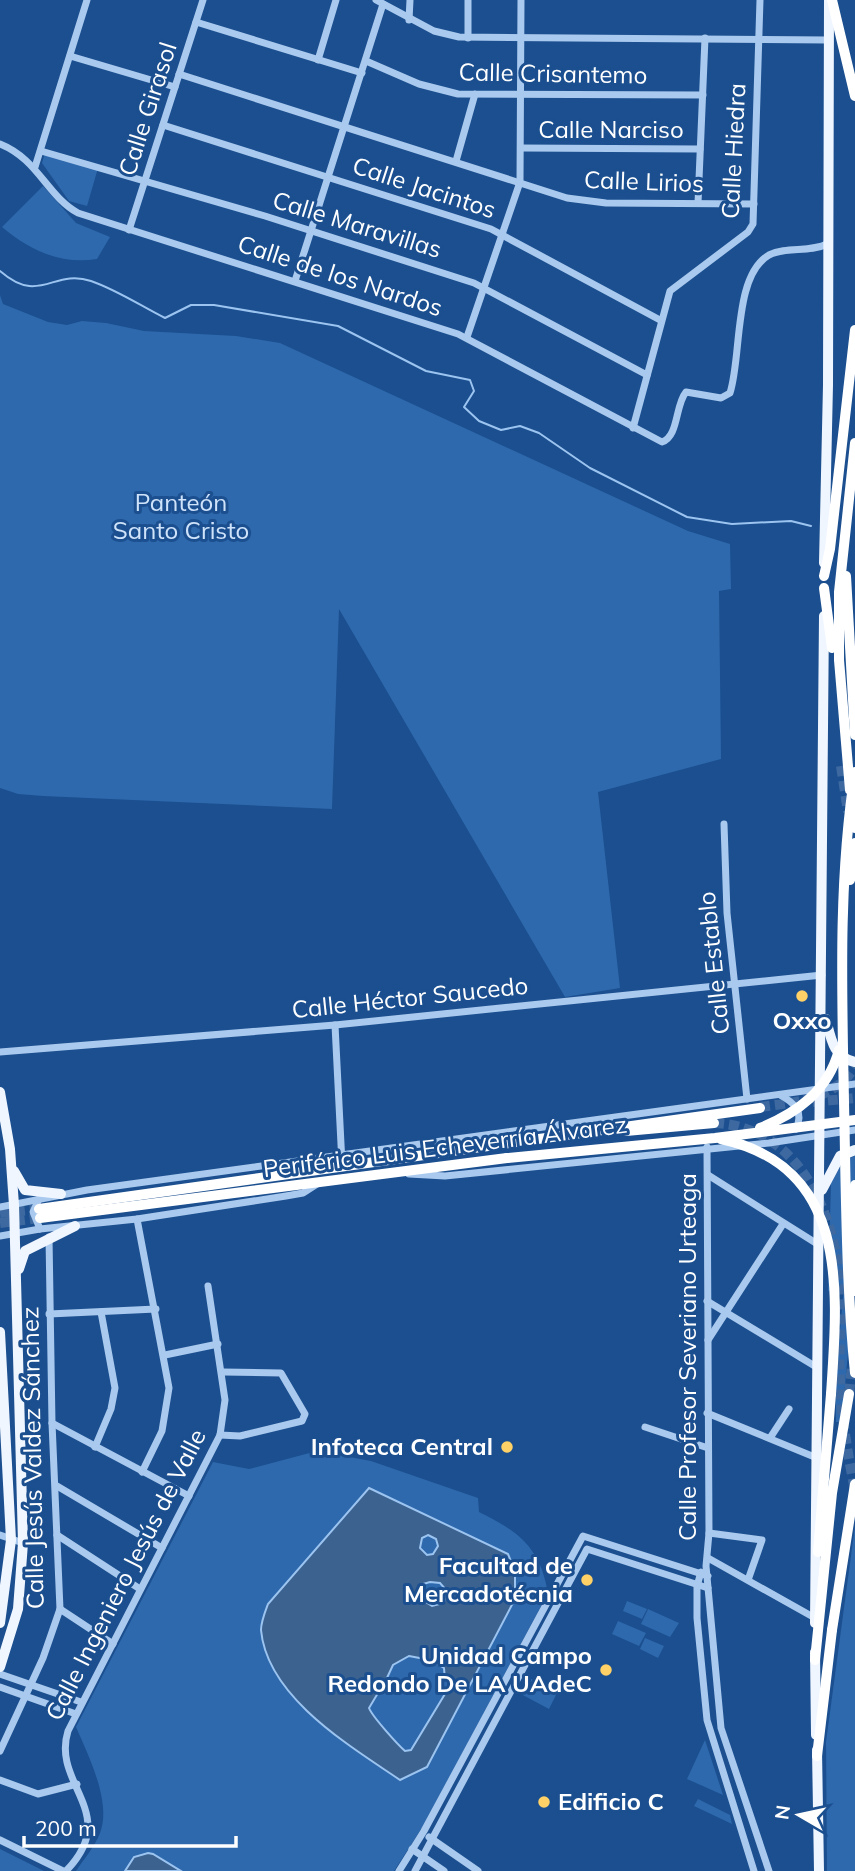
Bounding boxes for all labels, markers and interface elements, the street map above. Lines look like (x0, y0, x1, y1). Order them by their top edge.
street label: Calle Girasol (111, 38, 183, 179)
street label: Calle Crisantemo (459, 56, 648, 90)
street label: Calle Hiedra (714, 82, 752, 219)
street label: Calle Narciso (538, 114, 684, 144)
street label: Calle Jacintos (349, 150, 500, 224)
street label: Calle Lirios (584, 164, 705, 198)
street label: Calle Maravillas (269, 184, 445, 264)
street label: Calle de los Nardos (234, 228, 446, 322)
park label: Panteón Santo Cristo (113, 487, 249, 545)
street label: Calle Establo (691, 890, 735, 1036)
street label: Calle Héctor Saucedo (290, 970, 530, 1024)
marker: Oxxo (794, 988, 810, 1004)
place label: Oxxo (772, 1005, 832, 1035)
street label: Periférico Luis Echeverría Álvarez (261, 1109, 629, 1183)
street label: Calle Profesor Severiano Urteaga (672, 1173, 702, 1541)
street label: Calle Jesús Valdez Sánchez (14, 1307, 50, 1609)
street label: Calle Ingeniero Jesús de Valle (38, 1424, 212, 1725)
place label: Infoteca Central (311, 1431, 493, 1461)
marker: Infoteca Central (499, 1439, 515, 1455)
place label: Facultad de Mercadotécnia (404, 1550, 573, 1608)
marker: Facultad de Mercadotécnia (579, 1572, 595, 1588)
place label: Unidad Campo Redondo De LA UAdeC (327, 1640, 592, 1698)
marker: Unidad Campo Redondo De LA UAdeC (598, 1662, 614, 1678)
north arrow (764, 1780, 834, 1850)
place label: Edificio C (558, 1786, 664, 1816)
marker: Edificio C (536, 1794, 552, 1810)
text: N (769, 1803, 795, 1821)
scale bar (24, 1804, 236, 1848)
text: 200 m (35, 1815, 97, 1841)

